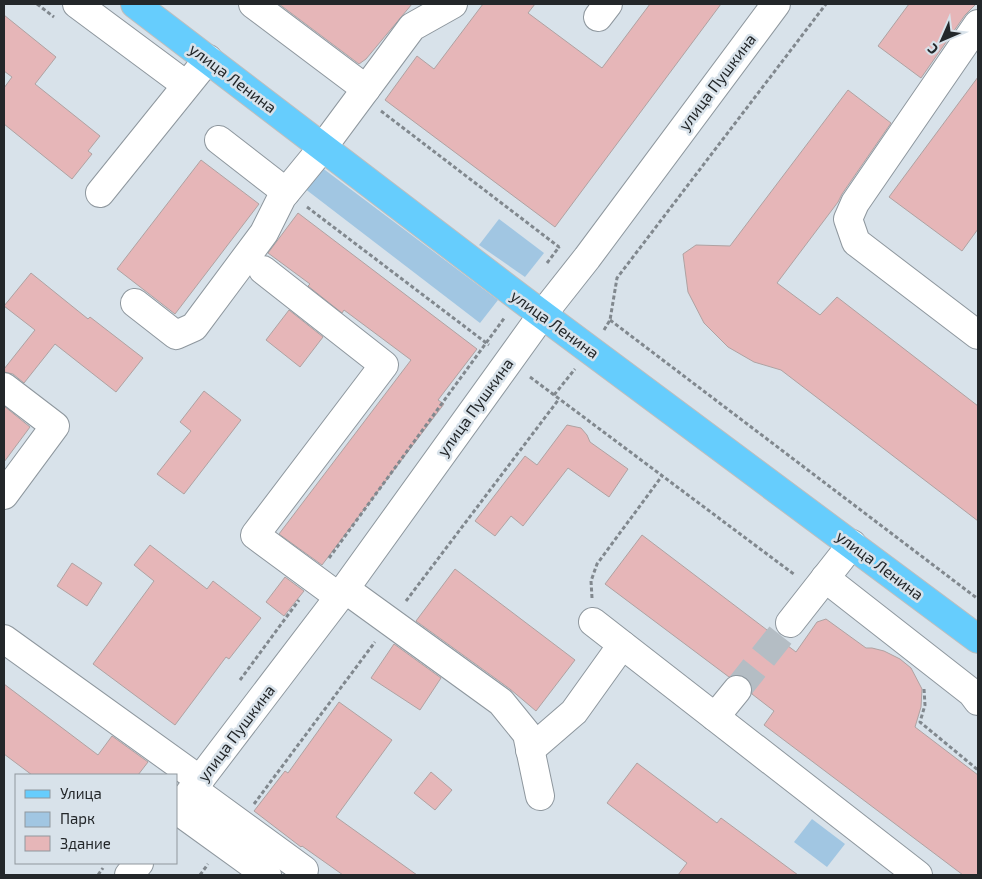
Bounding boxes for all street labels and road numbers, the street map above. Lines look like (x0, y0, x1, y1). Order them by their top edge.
street label: улица Пушкина (674, 29, 760, 135)
street label: улица Ленина (185, 39, 281, 117)
street label: улица Ленина (507, 285, 603, 363)
street label: улица Пушкина (433, 354, 517, 460)
street label: улица Ленина (832, 526, 928, 604)
street label: улица Пушкина (193, 680, 279, 786)

